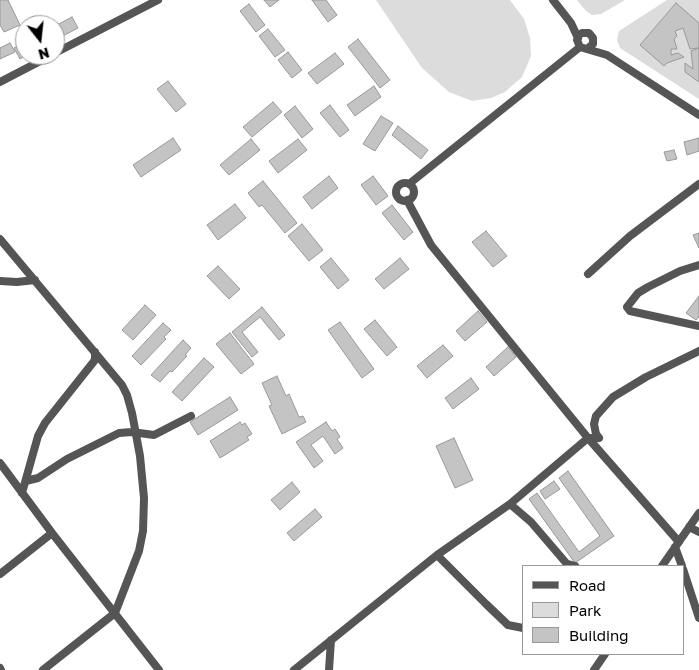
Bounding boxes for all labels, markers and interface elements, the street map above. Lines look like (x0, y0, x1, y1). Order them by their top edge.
north arrow (15, 15, 65, 65)
text: N (37, 44, 51, 64)
legend (522, 565, 684, 655)
text: Road (569, 576, 606, 594)
text: Park (569, 601, 601, 619)
text: Building (569, 626, 629, 644)

